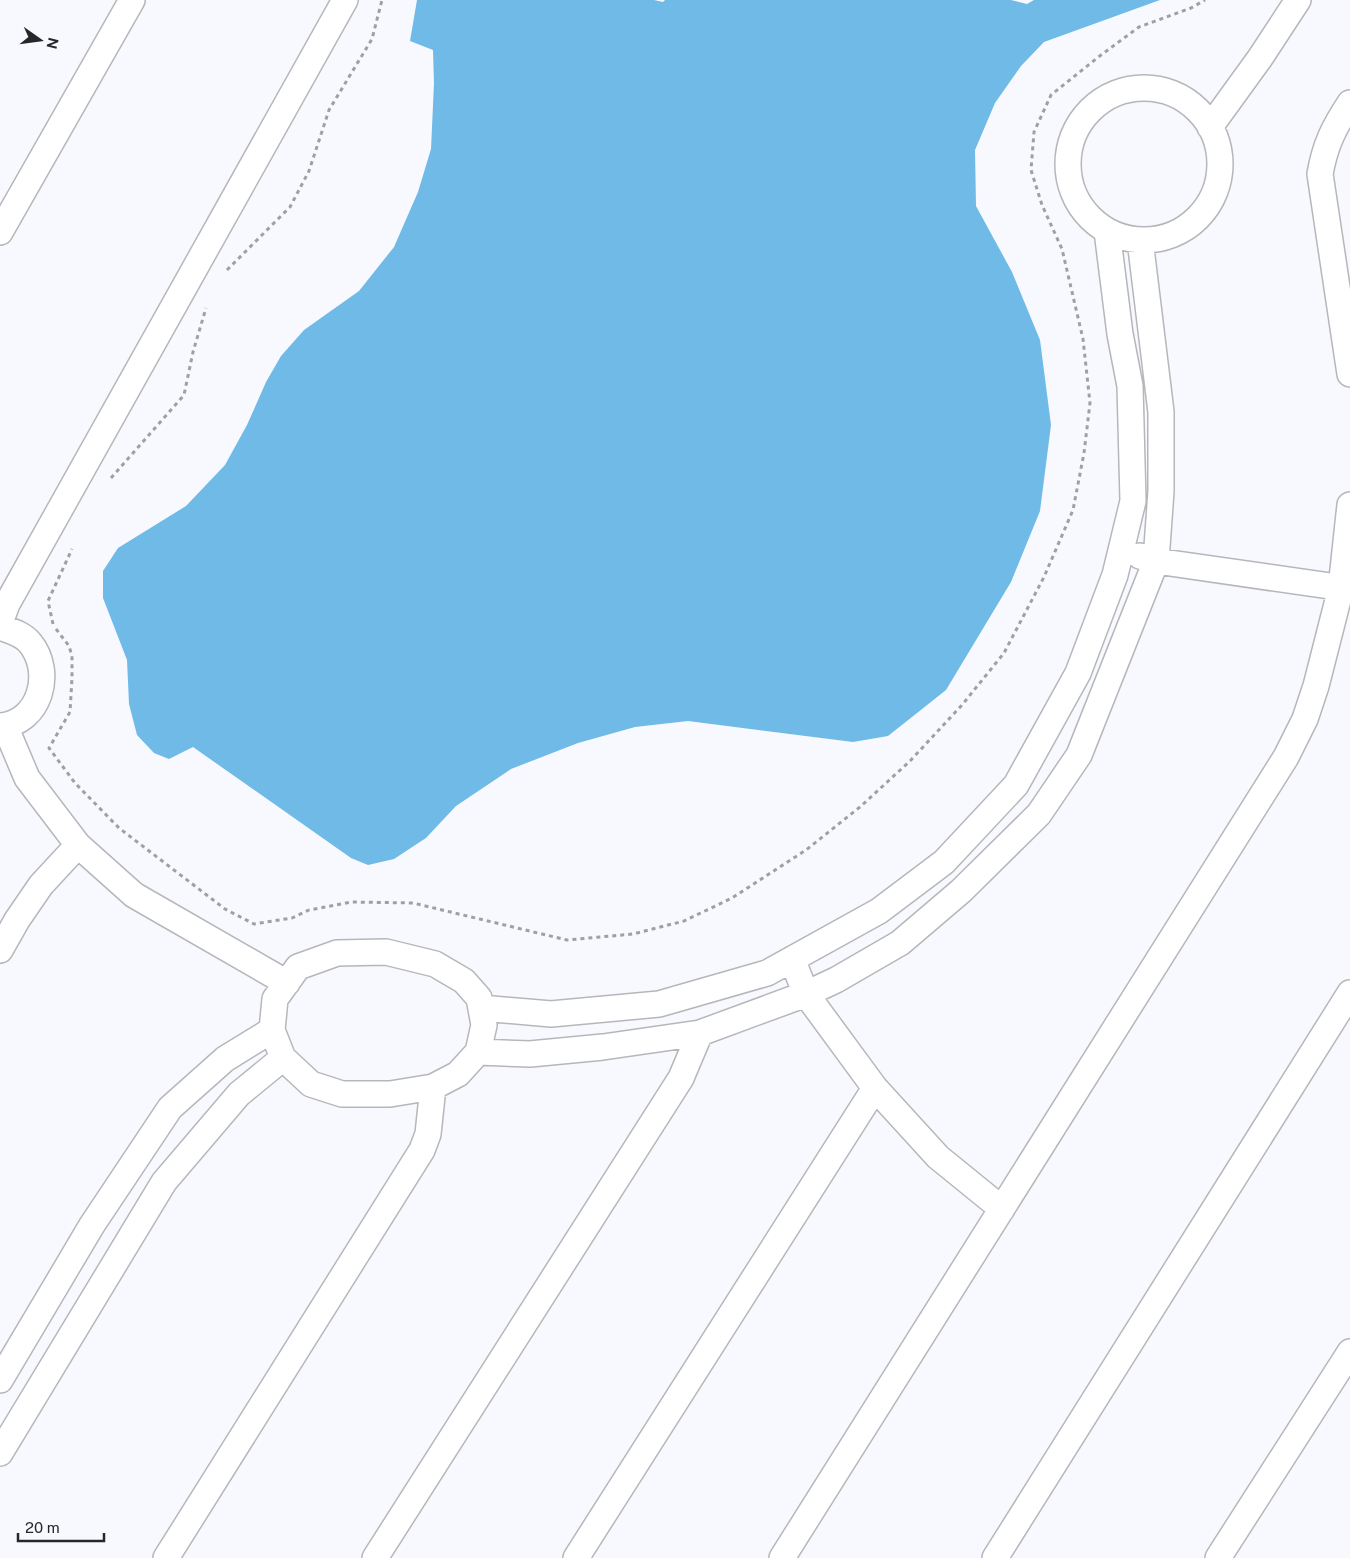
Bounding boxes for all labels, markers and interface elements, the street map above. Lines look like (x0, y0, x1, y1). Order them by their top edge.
north arrow (15, 15, 65, 65)
text: N (44, 36, 62, 50)
scale bar (18, 1510, 104, 1542)
text: 20 m (25, 1519, 60, 1536)

